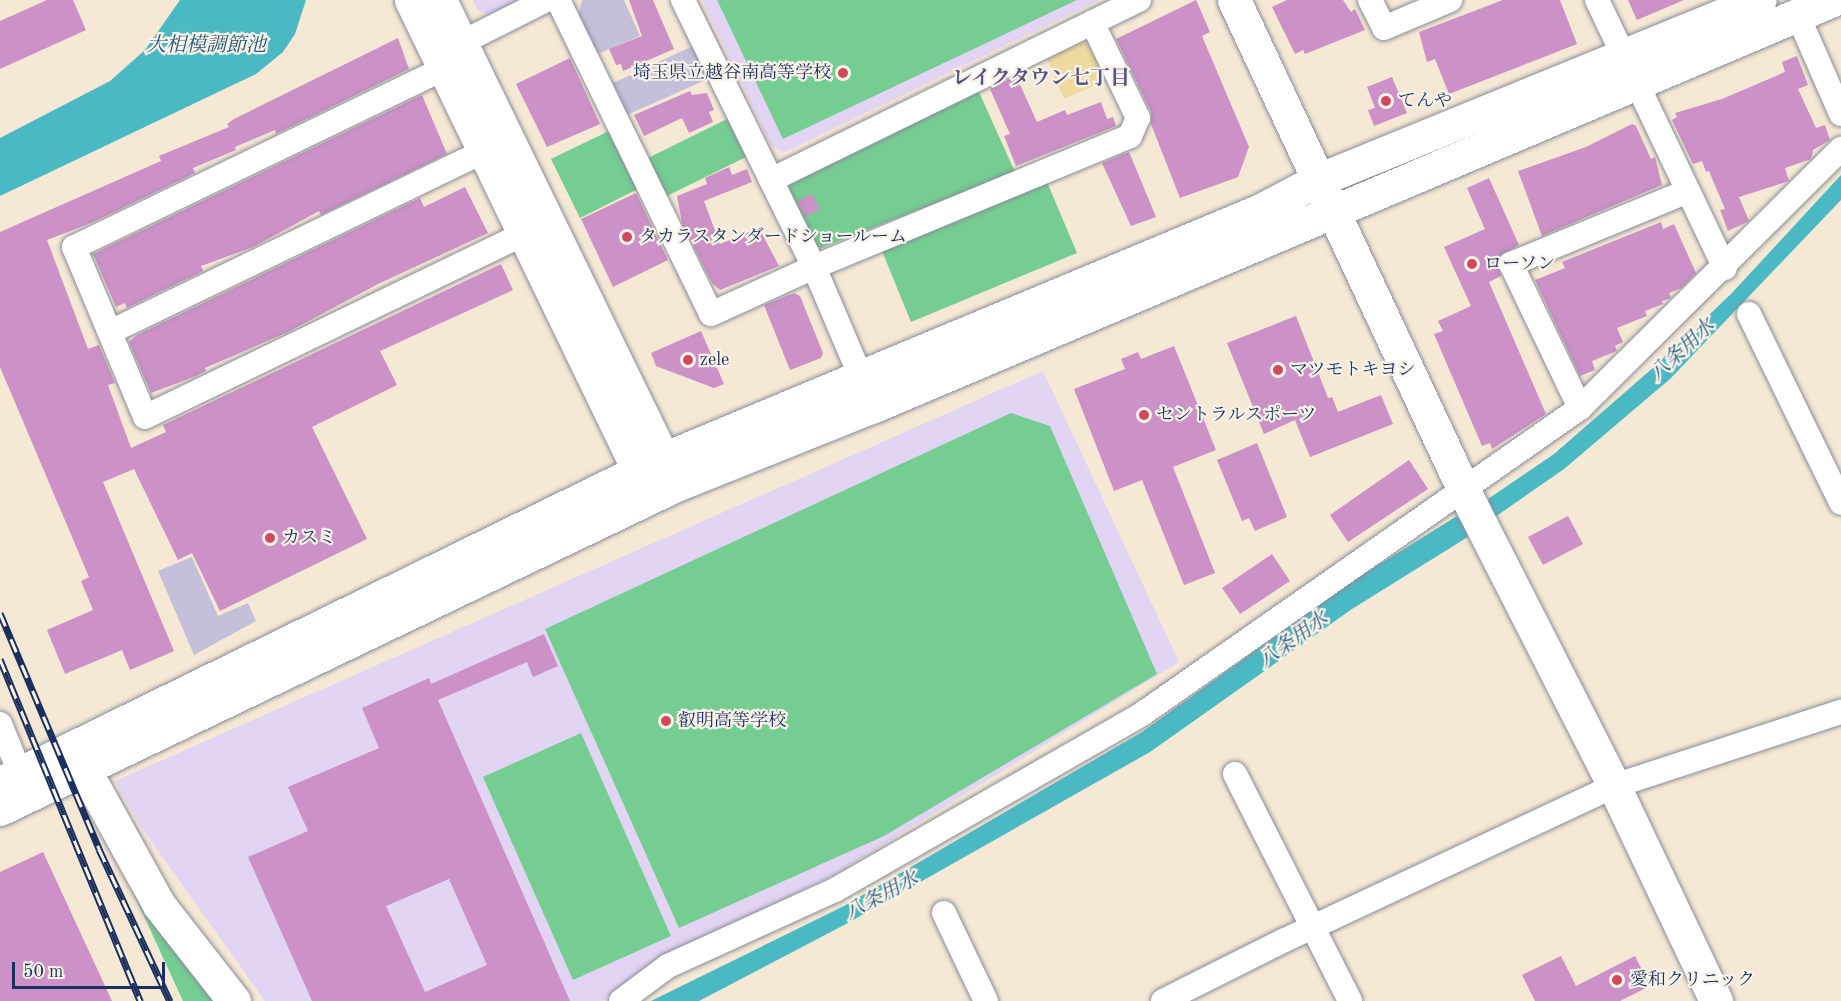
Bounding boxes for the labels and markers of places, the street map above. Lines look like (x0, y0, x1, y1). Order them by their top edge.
place label: 埼玉県立越谷南高等学校 (633, 62, 831, 84)
marker: 埼玉県立越谷南高等学校 (836, 66, 850, 80)
place label: てんや (1398, 90, 1452, 112)
marker: てんや (1379, 94, 1393, 108)
place label: タカラスタンダードショールーム (639, 226, 909, 248)
marker: タカラスタンダードショールーム (620, 230, 634, 244)
place label: ローソン (1484, 253, 1556, 275)
marker: ローソン (1465, 257, 1479, 271)
place label: zele (700, 349, 729, 371)
marker: zele (681, 353, 695, 367)
place label: マツモトキヨシ (1290, 359, 1416, 381)
marker: マツモトキヨシ (1271, 363, 1285, 377)
place label: セントラルスポーツ (1156, 404, 1318, 426)
marker: セントラルスポーツ (1137, 408, 1151, 422)
place label: カスミ (282, 527, 336, 549)
marker: カスミ (263, 531, 277, 545)
place label: 叡明高等学校 (678, 710, 786, 732)
marker: 叡明高等学校 (659, 714, 673, 728)
place label: 愛和クリニック (1630, 969, 1756, 991)
marker: 愛和クリニック (1608, 971, 1626, 989)

